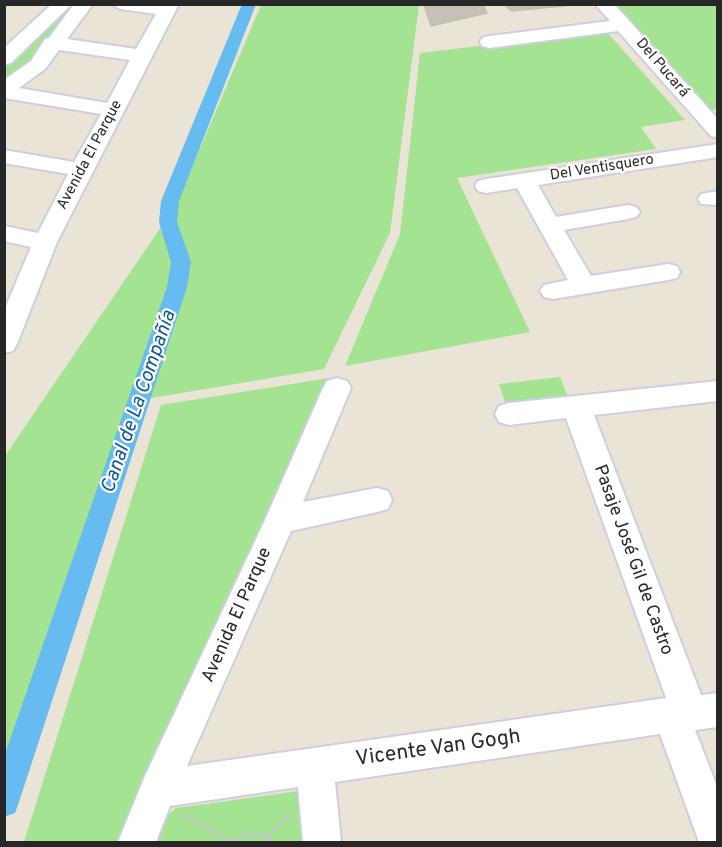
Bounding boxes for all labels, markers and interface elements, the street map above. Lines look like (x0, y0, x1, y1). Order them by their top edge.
street label: Del Pucará (631, 34, 693, 102)
street label: Avenida El Parque (53, 97, 127, 213)
street label: Del Ventisquero (549, 150, 655, 186)
water label: Canal de La Compañía (96, 307, 183, 497)
street label: Pasaje José Gil de Castro (588, 462, 678, 658)
street label: Avenida El Parque (197, 544, 277, 686)
street label: Vicente Van Gogh (354, 723, 522, 773)

